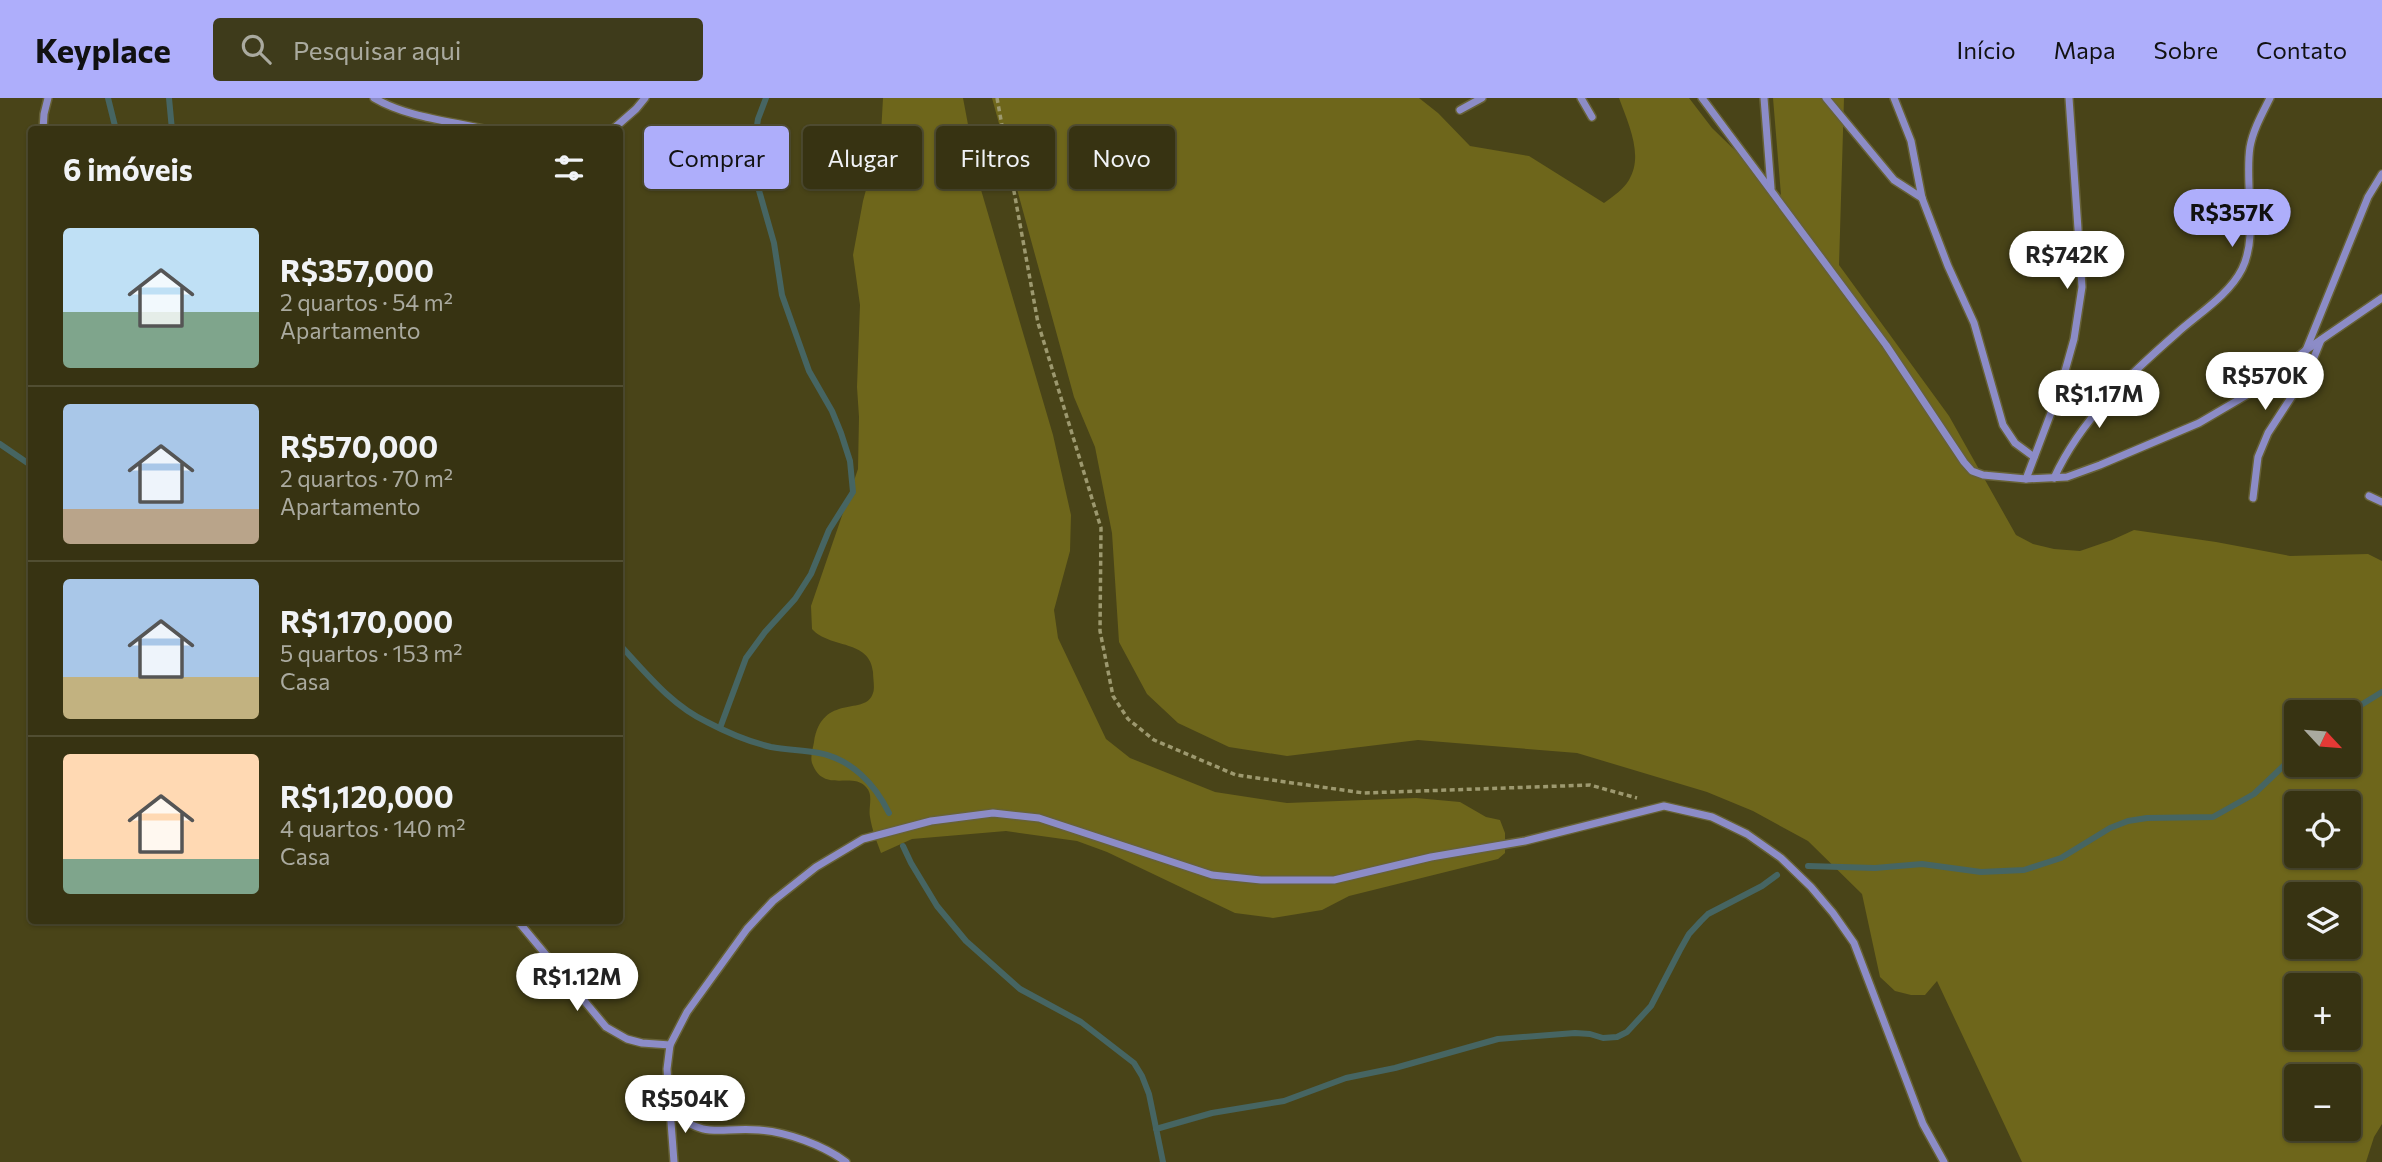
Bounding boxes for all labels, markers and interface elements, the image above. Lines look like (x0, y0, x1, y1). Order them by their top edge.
search box (213, 18, 703, 81)
text: Keyplace (35, 29, 171, 70)
icon: search (237, 30, 275, 68)
text: Pesquisar aqui (293, 34, 462, 65)
text: Início (1957, 35, 2016, 64)
text: Mapa (2054, 35, 2116, 64)
text: Sobre (2154, 35, 2218, 64)
text: Contato (2256, 35, 2347, 64)
chip: Comprar (644, 126, 789, 189)
chip: Alugar (803, 126, 922, 189)
chip: Filtros (936, 126, 1055, 189)
chip: Novo (1069, 126, 1175, 189)
icon: filters (550, 149, 588, 187)
text: 6 imóveis (63, 150, 193, 187)
pin: R$357K (2175, 190, 2289, 249)
text: R$357K (2190, 198, 2274, 226)
pin: R$742K (2010, 232, 2124, 291)
text: R$742K (2025, 240, 2109, 268)
text: R$357,000 (280, 251, 434, 288)
icon: home (119, 256, 203, 340)
text: 2 quartos · 54 m² (280, 288, 453, 316)
text: Apartamento (280, 316, 421, 344)
pin: R$570K (2208, 352, 2322, 412)
text: R$570K (2222, 361, 2308, 389)
pin: R$1.17M (2034, 370, 2164, 430)
text: R$1.17M (2054, 379, 2144, 407)
text: R$570,000 (280, 427, 438, 464)
icon: home (119, 432, 203, 516)
text: 2 quartos · 70 m² (280, 464, 453, 492)
text: Apartamento (280, 492, 421, 520)
text: R$1,170,000 (280, 602, 453, 639)
icon: home (119, 607, 203, 691)
text: 5 quartos · 153 m² (280, 639, 463, 667)
text: Casa (280, 667, 330, 695)
north arrow (2284, 700, 2361, 777)
map controls (2284, 700, 2361, 1141)
text: R$1,120,000 (280, 777, 454, 814)
icon: home (119, 782, 203, 866)
button: locate (2284, 791, 2361, 868)
text: 4 quartos · 140 m² (280, 814, 466, 842)
text: Casa (280, 842, 330, 870)
button: layers (2284, 882, 2361, 959)
pin: R$1.12M (512, 954, 642, 1013)
text: R$1.12M (532, 962, 622, 990)
button: + (2284, 973, 2361, 1050)
button: − (2284, 1064, 2361, 1141)
pin: R$504K (628, 1076, 742, 1135)
text: R$504K (641, 1084, 729, 1112)

